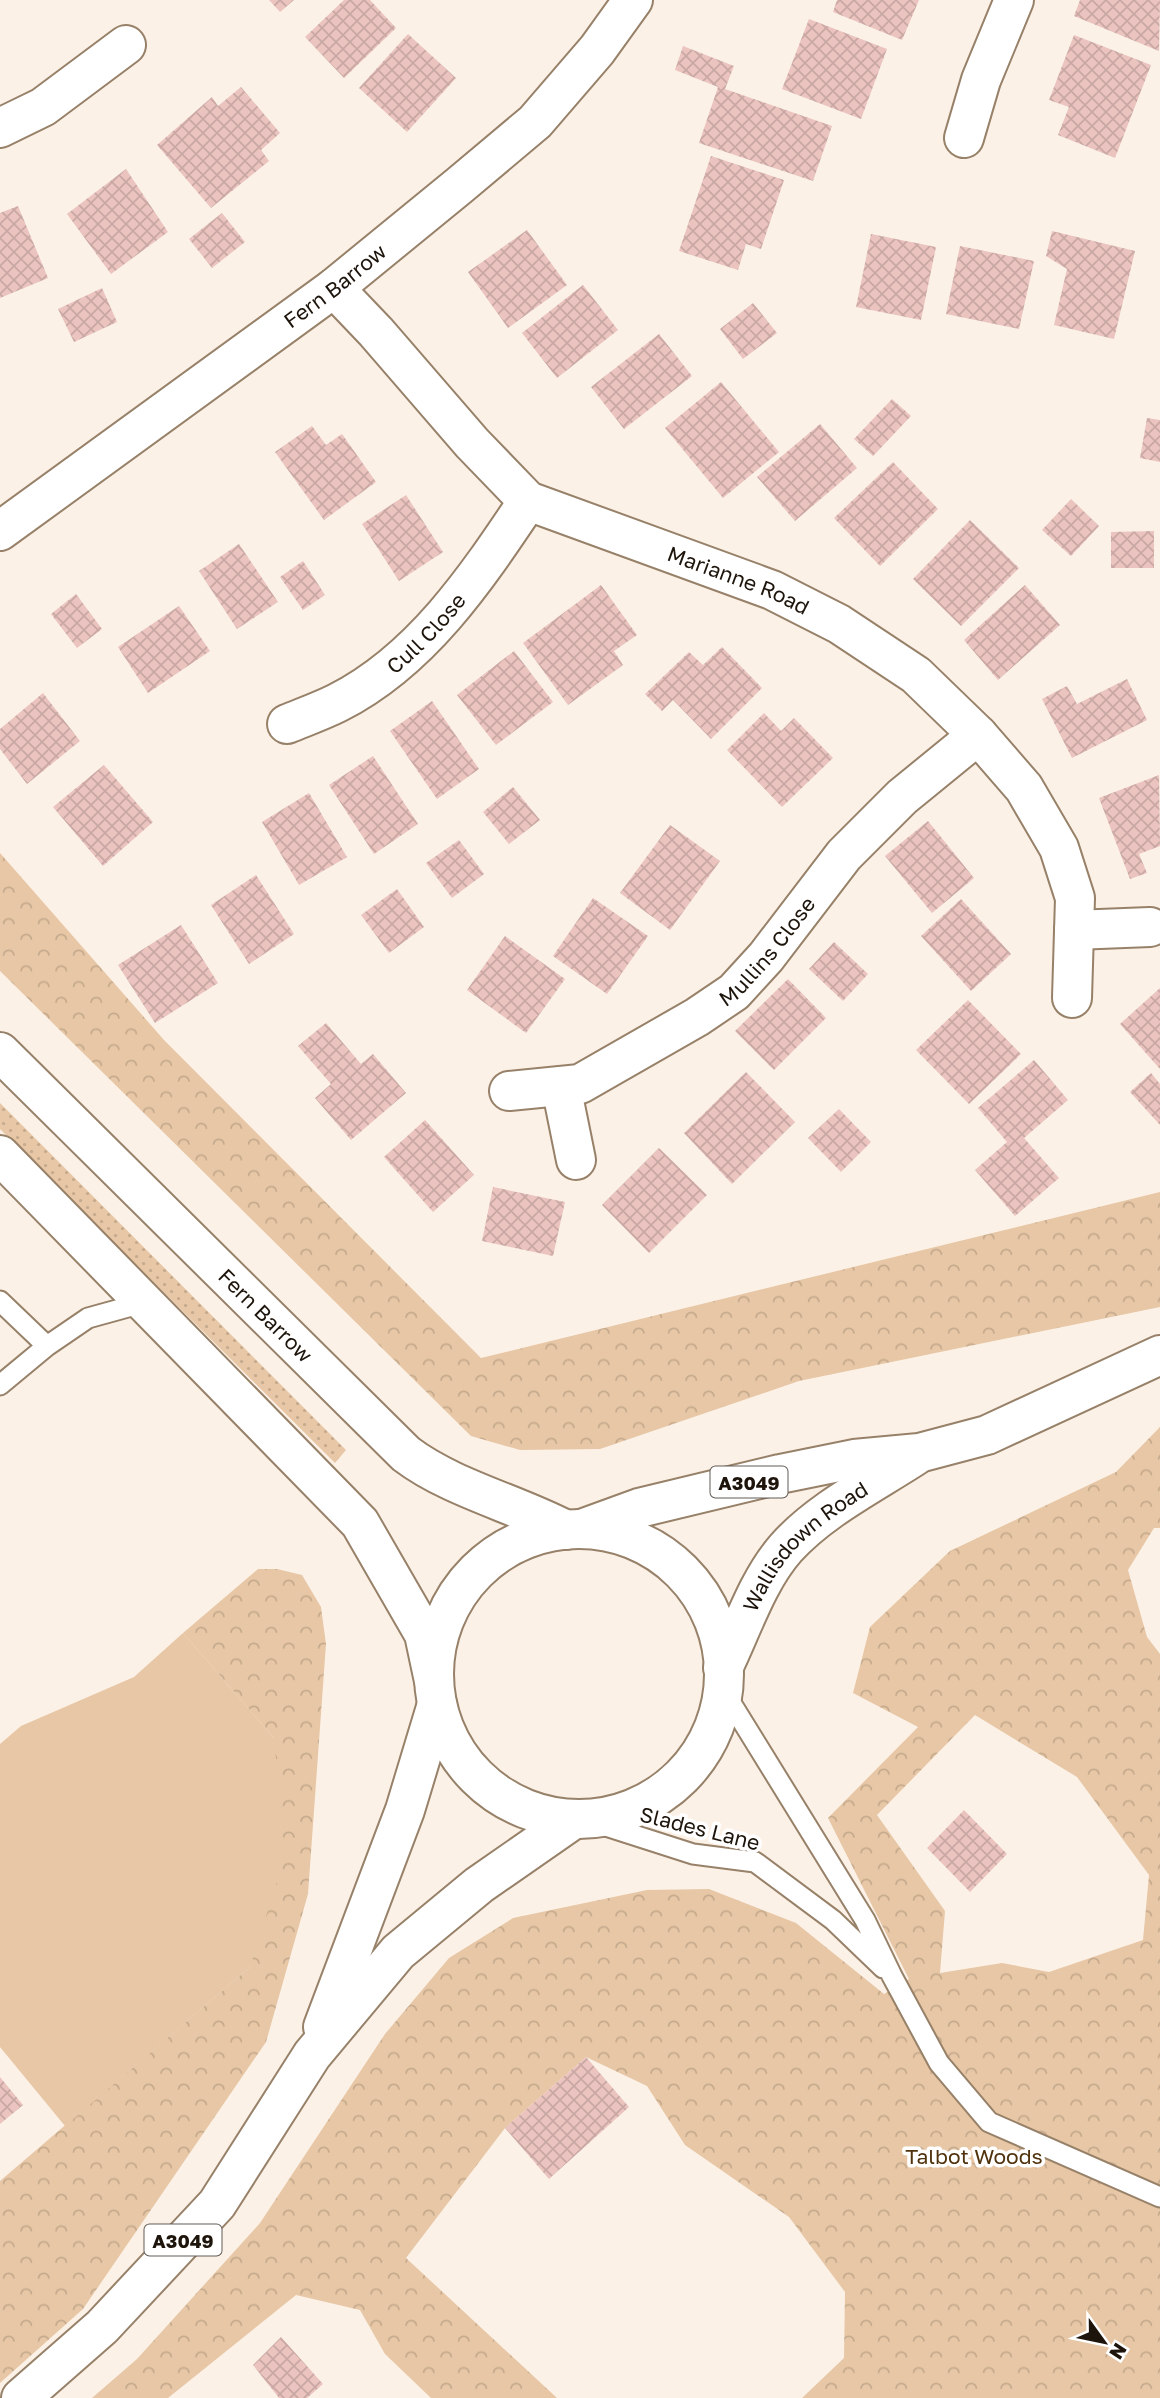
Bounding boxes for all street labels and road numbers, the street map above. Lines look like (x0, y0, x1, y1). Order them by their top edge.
street label: Fern Barrow (278, 238, 391, 333)
street label: Marianne Road (664, 540, 814, 620)
street label: Cull Close (381, 588, 471, 679)
street label: Mullins Close (714, 891, 821, 1012)
street label: Fern Barrow (213, 1263, 318, 1367)
road number: A3049 (710, 1466, 788, 1498)
street label: Wallisdown Road (737, 1476, 872, 1616)
street label: Slades Lane (637, 1801, 763, 1855)
road number: A3049 (144, 2224, 222, 2256)

